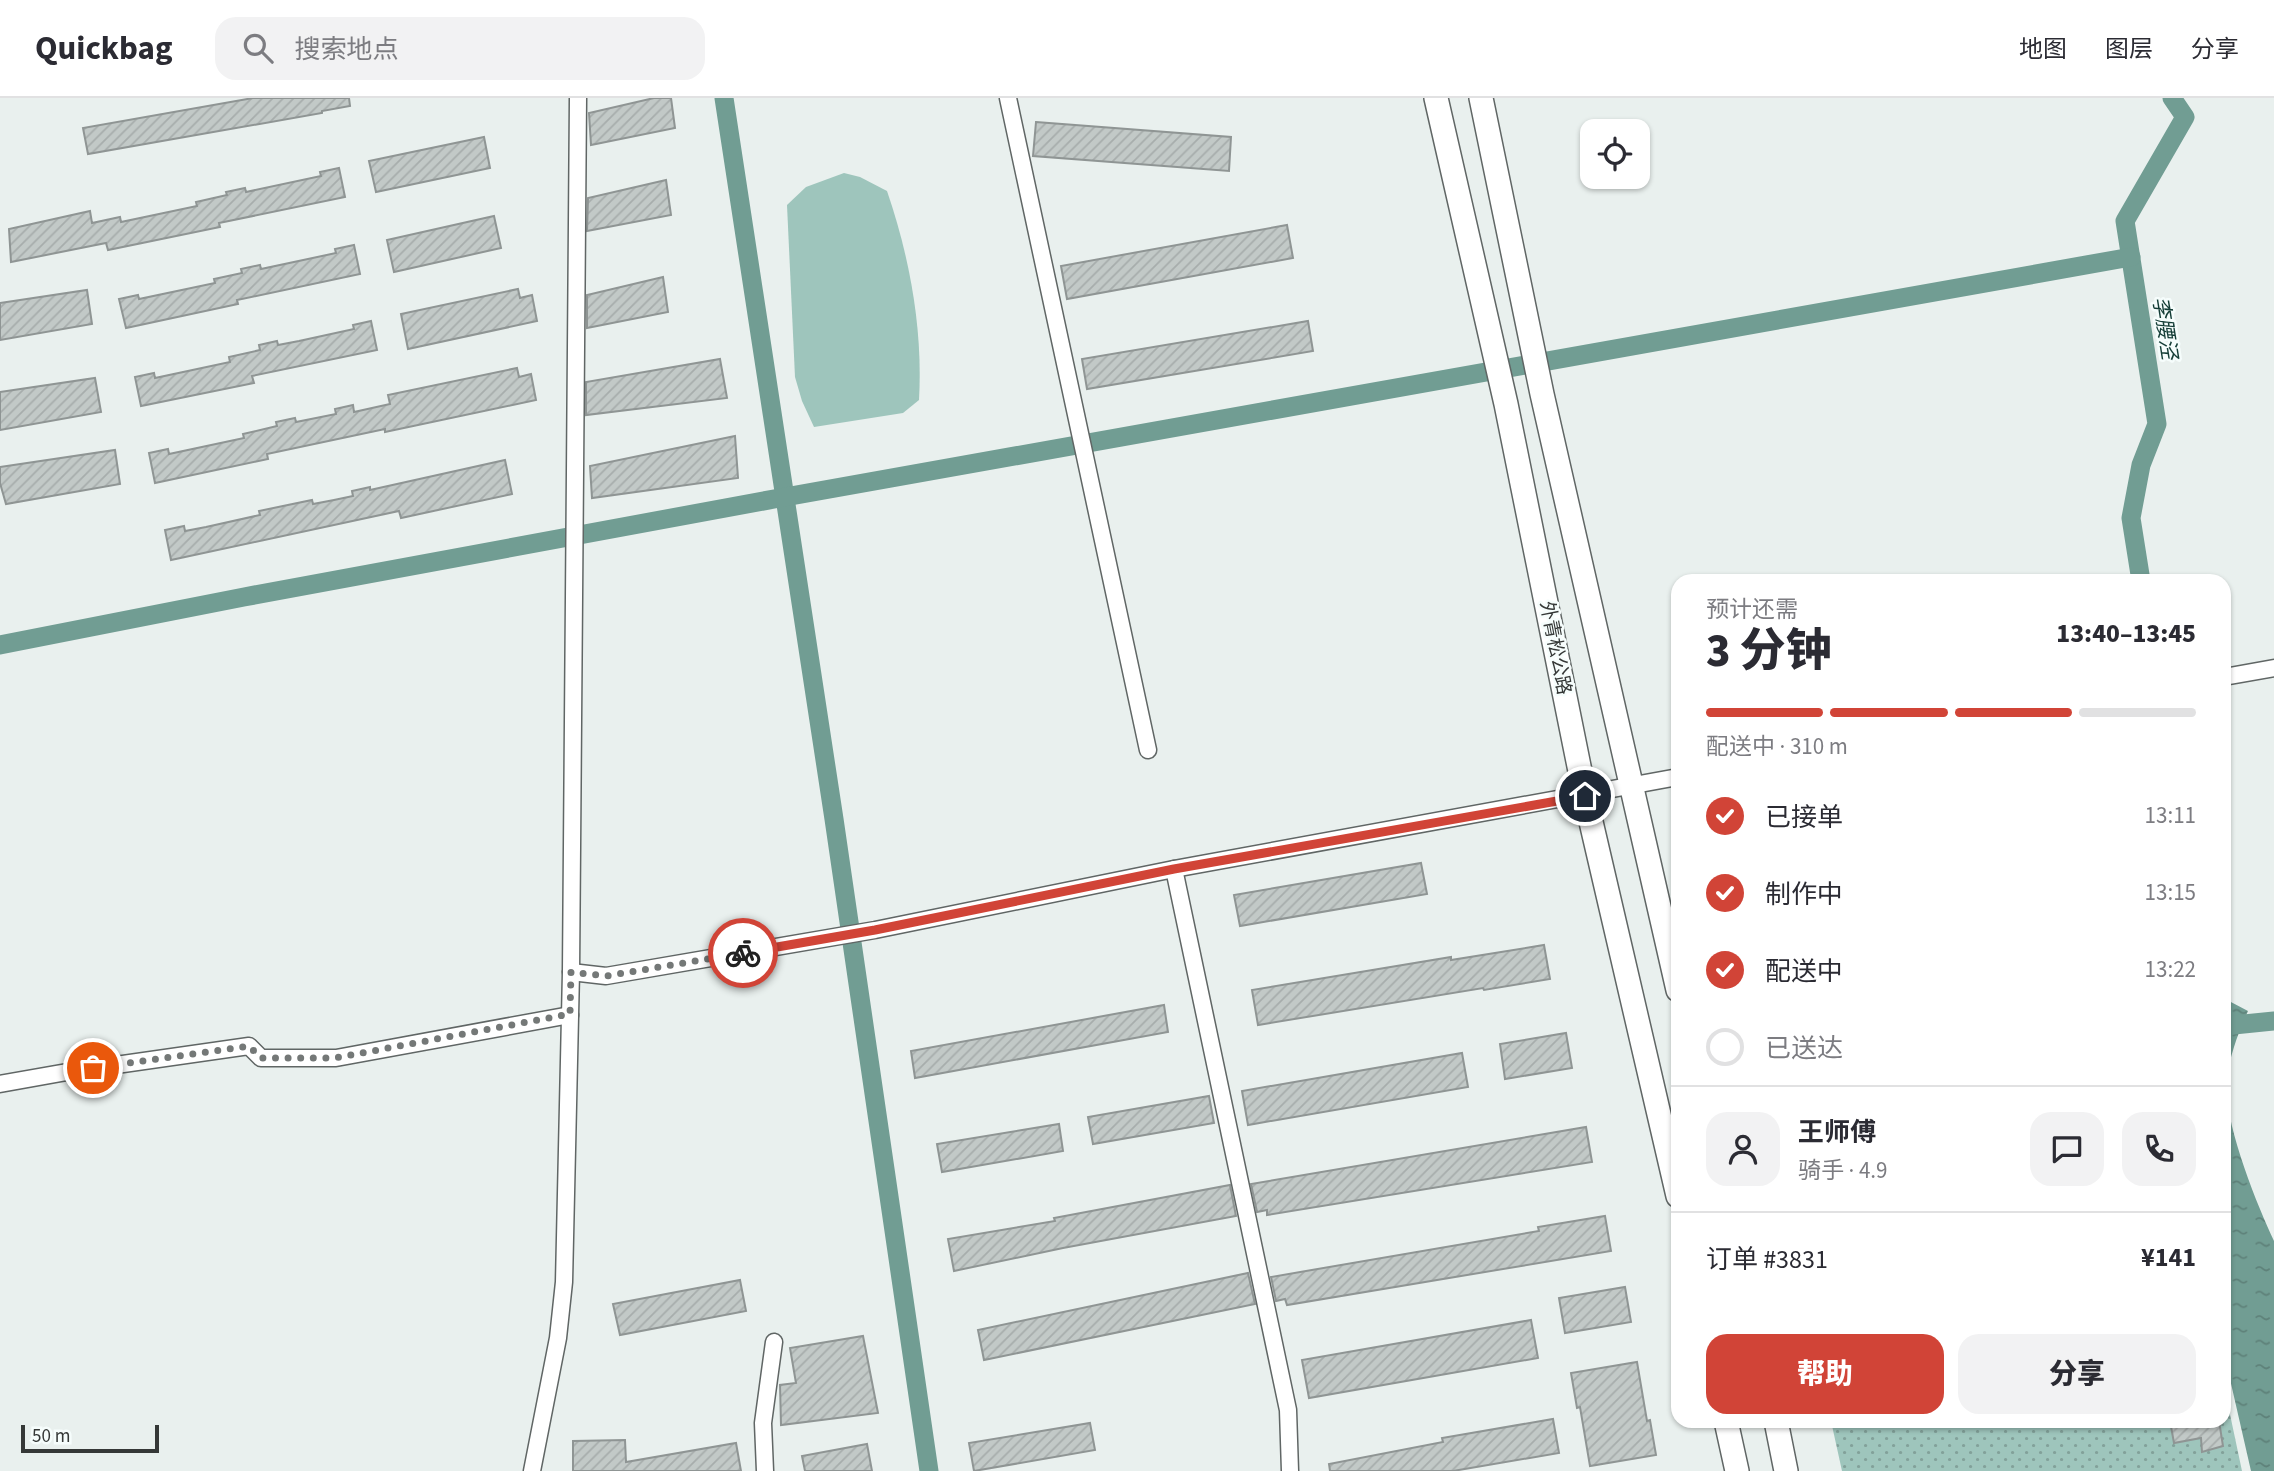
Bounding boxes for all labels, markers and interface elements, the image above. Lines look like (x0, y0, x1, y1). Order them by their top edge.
search box (215, 17, 705, 80)
text: Quickbag (35, 25, 173, 72)
icon: search (239, 29, 277, 67)
text: 搜索地点 (295, 31, 399, 68)
text: 地图 (2019, 32, 2067, 67)
text: 图层 (2105, 32, 2153, 67)
text: 分享 (2191, 32, 2239, 67)
map controls (1580, 119, 1650, 189)
button: locate (1580, 119, 1650, 189)
water label: 李腰泾 (2145, 295, 2185, 363)
text: 预计还需 (1706, 593, 1798, 626)
street label: 外青松公路 (1533, 599, 1577, 697)
text: 13:40–13:45 (2056, 615, 2196, 652)
text: 3 分钟 (1706, 619, 1832, 684)
text: 配送中 · 310 m (1706, 730, 1848, 763)
pin (1555, 766, 1615, 826)
icon: home (1566, 777, 1604, 815)
icon: check (1706, 797, 1744, 835)
text: 已接单 (1765, 799, 1843, 836)
text: 13:11 (2145, 799, 2196, 832)
icon: check (1706, 874, 1744, 912)
text: 制作中 (1765, 876, 1843, 913)
text: 13:15 (2145, 876, 2196, 909)
courier (708, 918, 778, 988)
icon: bike (724, 934, 762, 972)
icon: check (1706, 951, 1744, 989)
text: 配送中 (1765, 953, 1843, 990)
text: 13:22 (2145, 953, 2196, 986)
text: 已送达 (1765, 1030, 1843, 1067)
pin (63, 1038, 123, 1098)
icon: bag (74, 1049, 112, 1087)
button: person (1706, 1112, 1780, 1186)
button: chat (2030, 1112, 2104, 1186)
button: phone (2122, 1112, 2196, 1186)
text: 王师傅 (1798, 1114, 1876, 1151)
text: 骑手 · 4.9 (1798, 1154, 1888, 1187)
text: ¥141 (2141, 1239, 2196, 1276)
text: 订单 #3831 (1706, 1241, 1828, 1278)
button: 帮助 (1706, 1334, 1944, 1414)
button: 分享 (1958, 1334, 2196, 1414)
scale bar (21, 1422, 159, 1454)
text: 50 m (32, 1423, 70, 1450)

